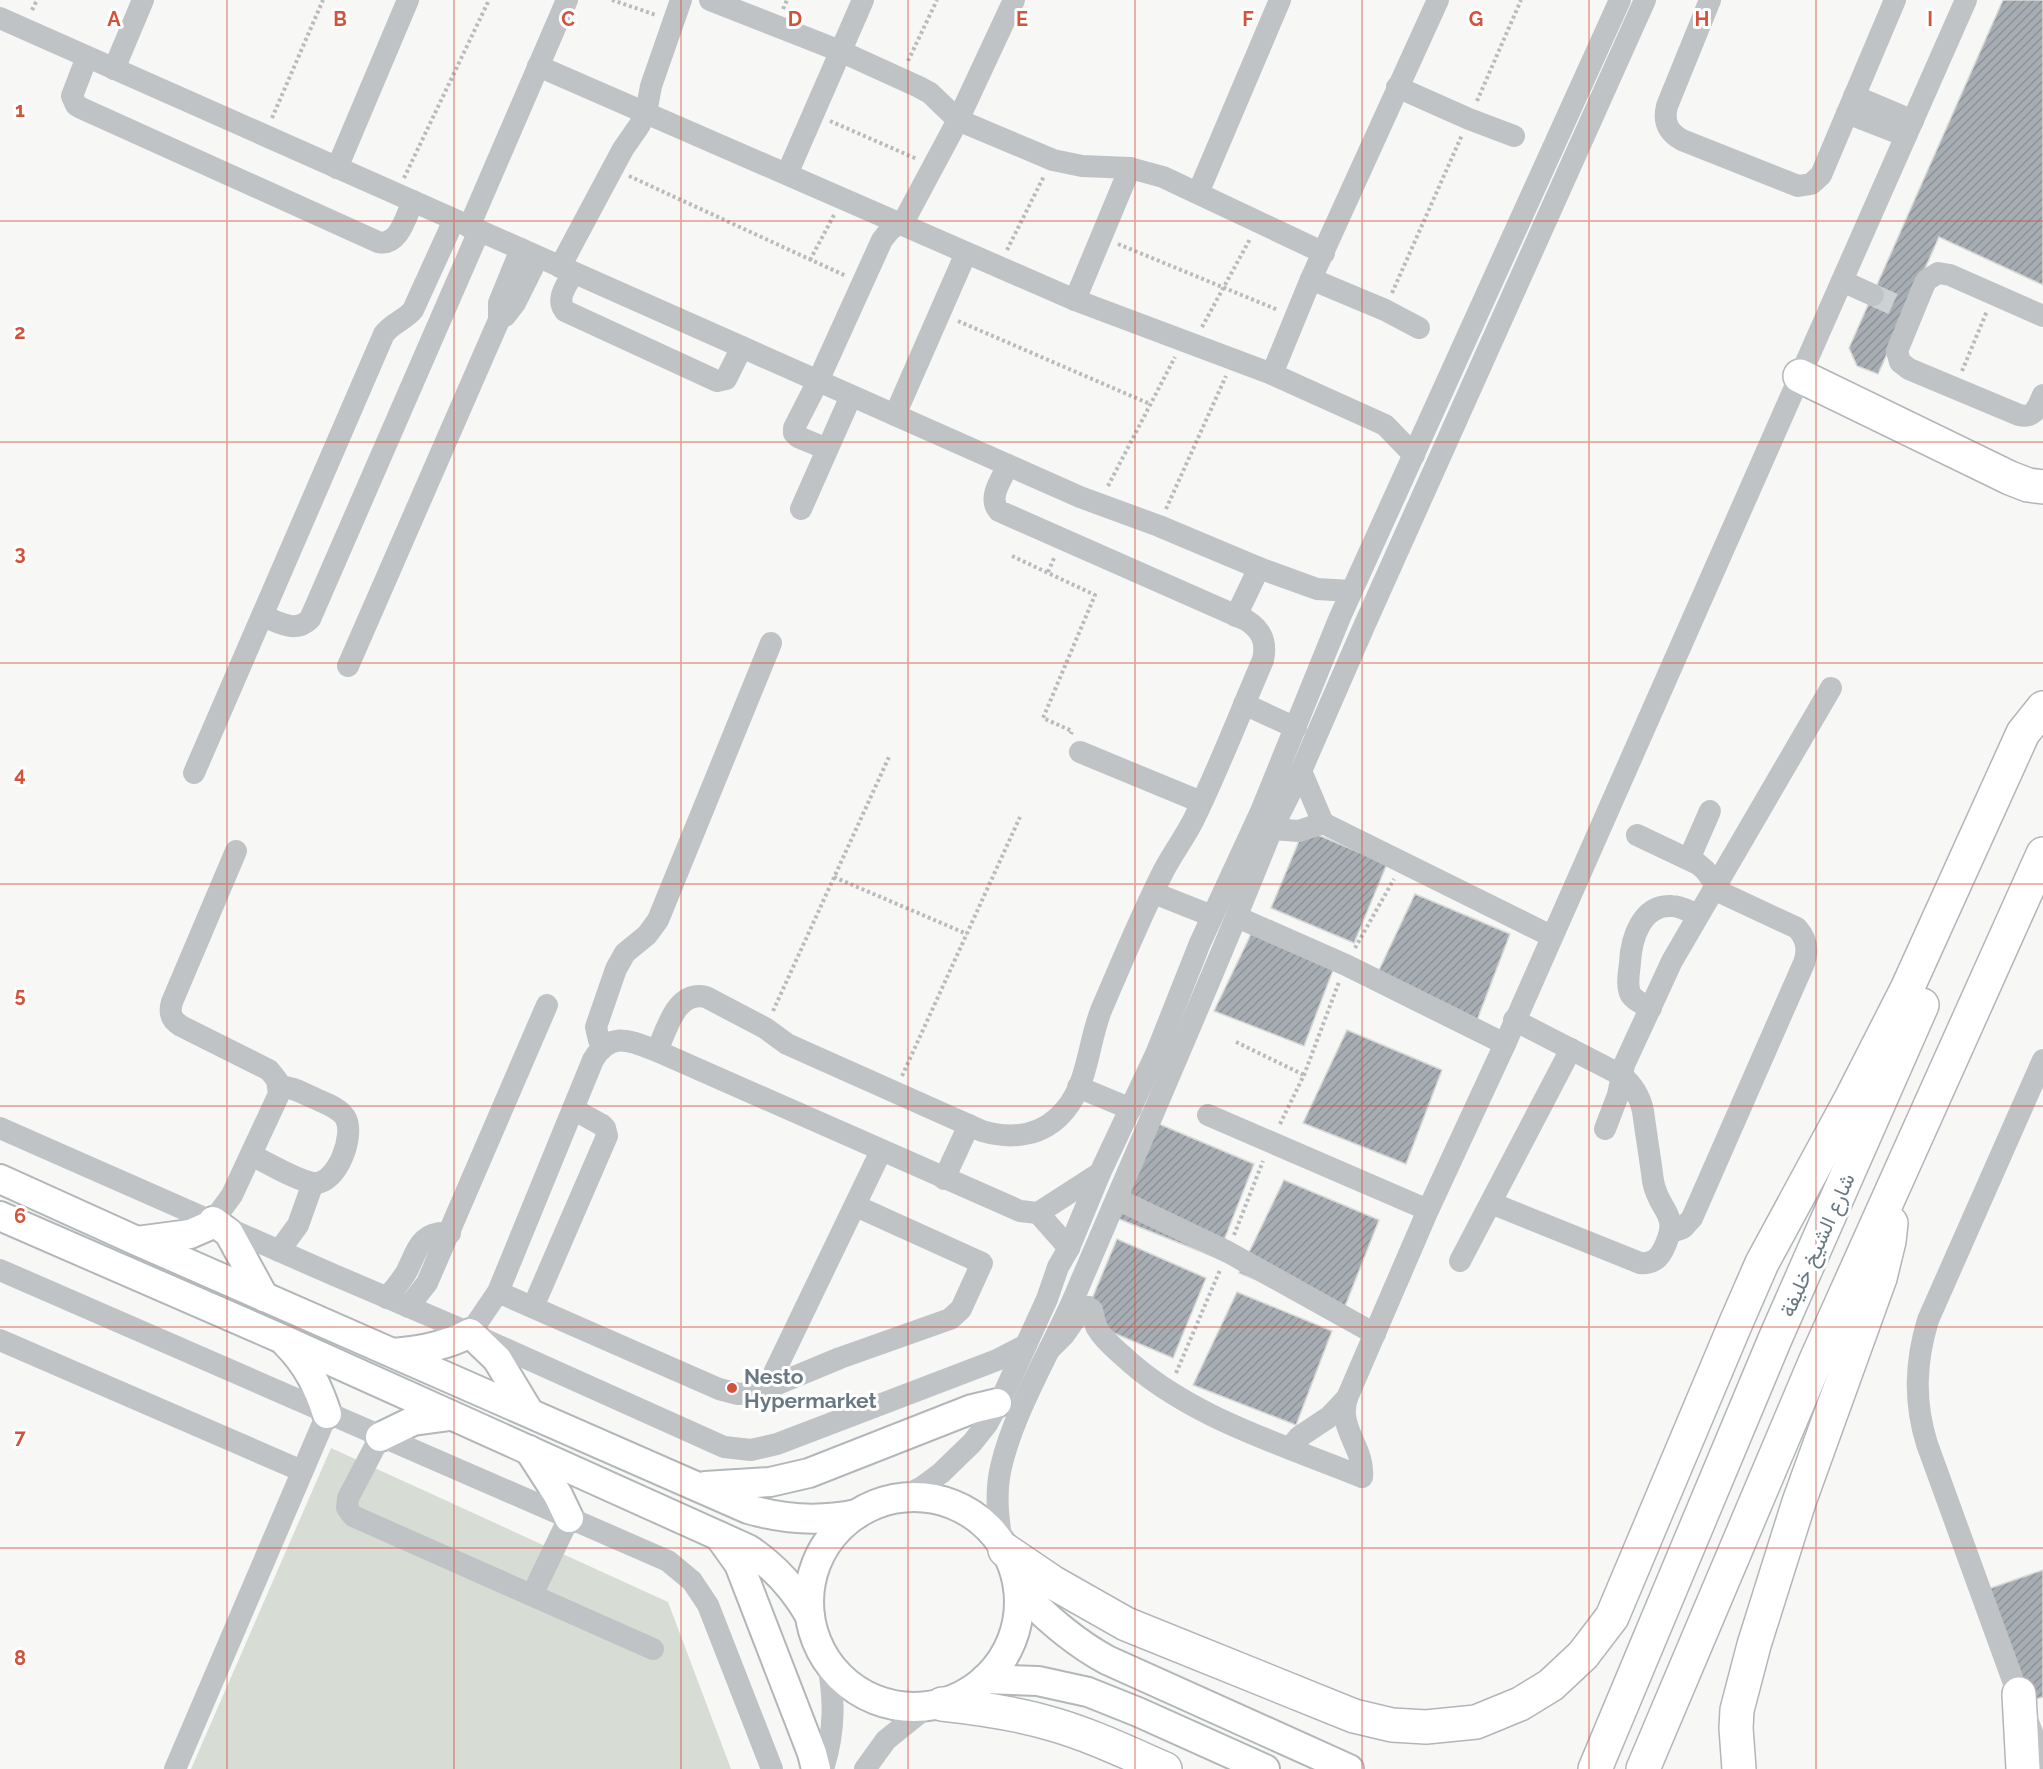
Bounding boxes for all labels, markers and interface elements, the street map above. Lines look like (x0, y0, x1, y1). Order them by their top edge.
text: A (107, 7, 121, 31)
text: B (333, 7, 347, 31)
text: C (561, 7, 575, 31)
text: D (788, 7, 802, 31)
text: E (1016, 7, 1028, 31)
text: F (1242, 7, 1254, 31)
text: G (1469, 7, 1483, 31)
text: H (1695, 7, 1709, 31)
text: I (1927, 7, 1933, 31)
text: 1 (15, 98, 25, 122)
text: 2 (14, 320, 26, 344)
text: 3 (14, 541, 26, 565)
text: 4 (14, 762, 26, 786)
text: 5 (14, 983, 26, 1007)
street label: شارع الشيخ خليفة (1774, 1169, 1862, 1321)
text: 6 (14, 1204, 26, 1228)
place label: Nesto Hypermarket (744, 1364, 877, 1413)
marker: Nesto Hypermarket (725, 1381, 739, 1395)
text: 7 (14, 1425, 26, 1449)
text: 8 (14, 1646, 26, 1670)

